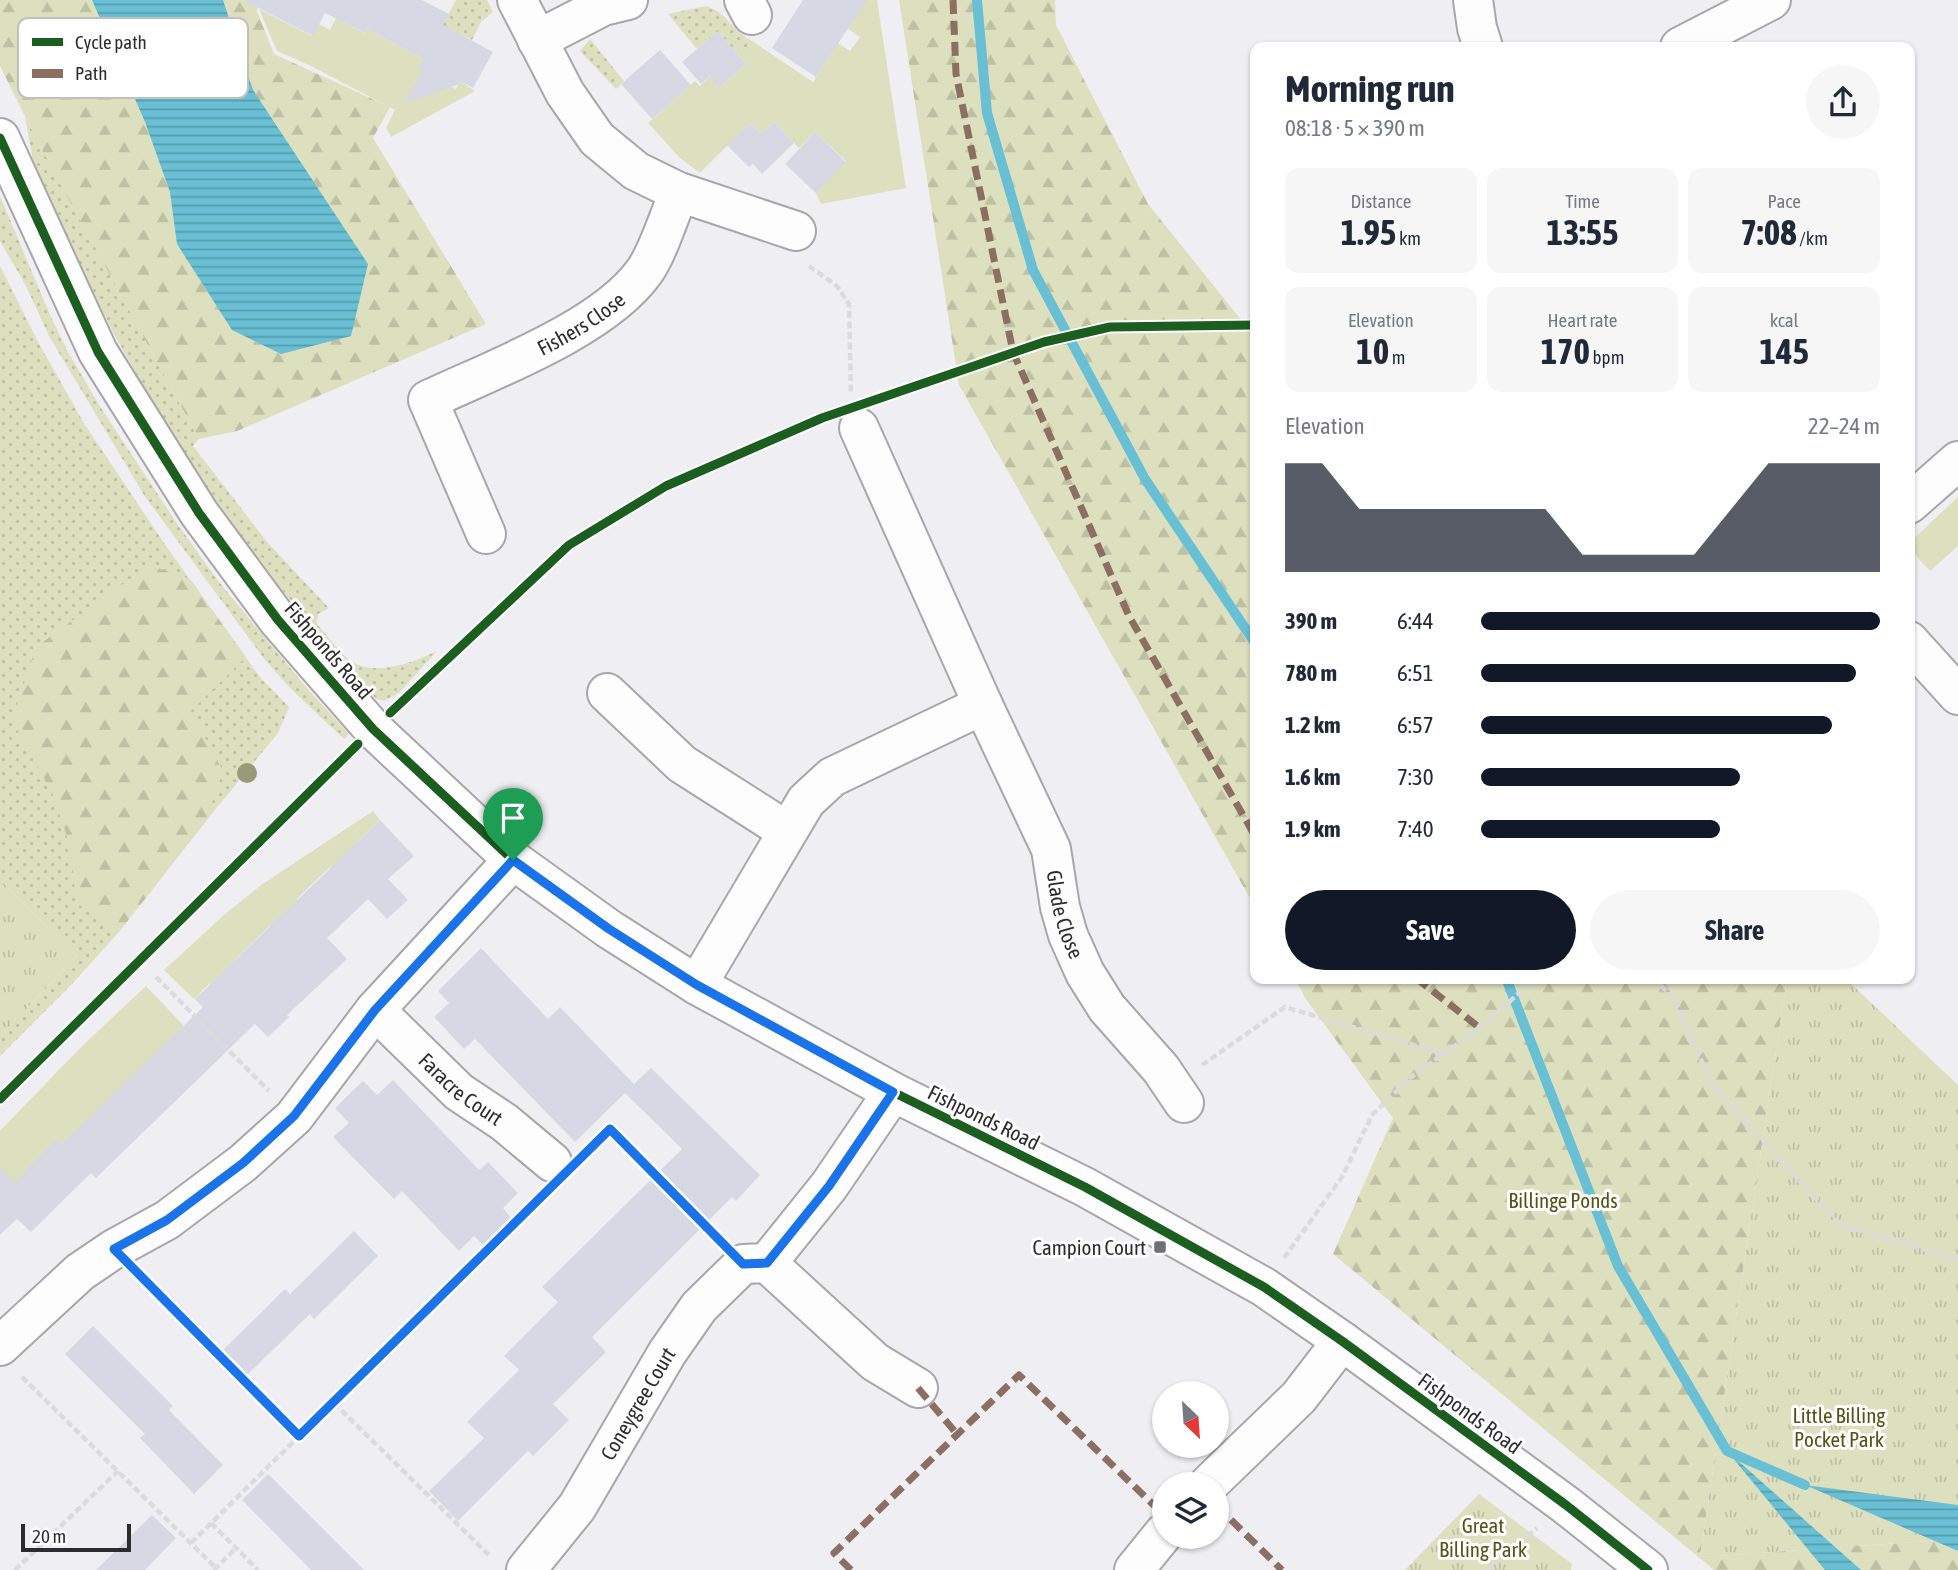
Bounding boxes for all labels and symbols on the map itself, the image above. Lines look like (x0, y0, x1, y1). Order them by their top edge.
legend (18, 18, 248, 98)
text: Cycle path (75, 31, 147, 53)
text: Path (75, 62, 107, 84)
street label: Fishers Close (533, 287, 629, 360)
street label: Fishponds Road (280, 596, 378, 704)
pin (483, 788, 543, 860)
street label: Glade Close (1042, 868, 1089, 962)
street label: Faracre Court (414, 1048, 507, 1130)
street label: Fishponds Road (924, 1080, 1044, 1154)
park label: Billinge Ponds (1508, 1188, 1618, 1212)
place label: Campion Court (1032, 1235, 1146, 1259)
marker: Campion Court (1152, 1239, 1168, 1255)
street label: Coneygree Court (595, 1342, 680, 1464)
street label: Fishponds Road (1414, 1368, 1526, 1458)
north arrow (1152, 1381, 1228, 1458)
park label: Little Billing Pocket Park (1793, 1403, 1885, 1451)
park label: Great Billing Park (1439, 1513, 1527, 1561)
scale bar (21, 1521, 131, 1553)

